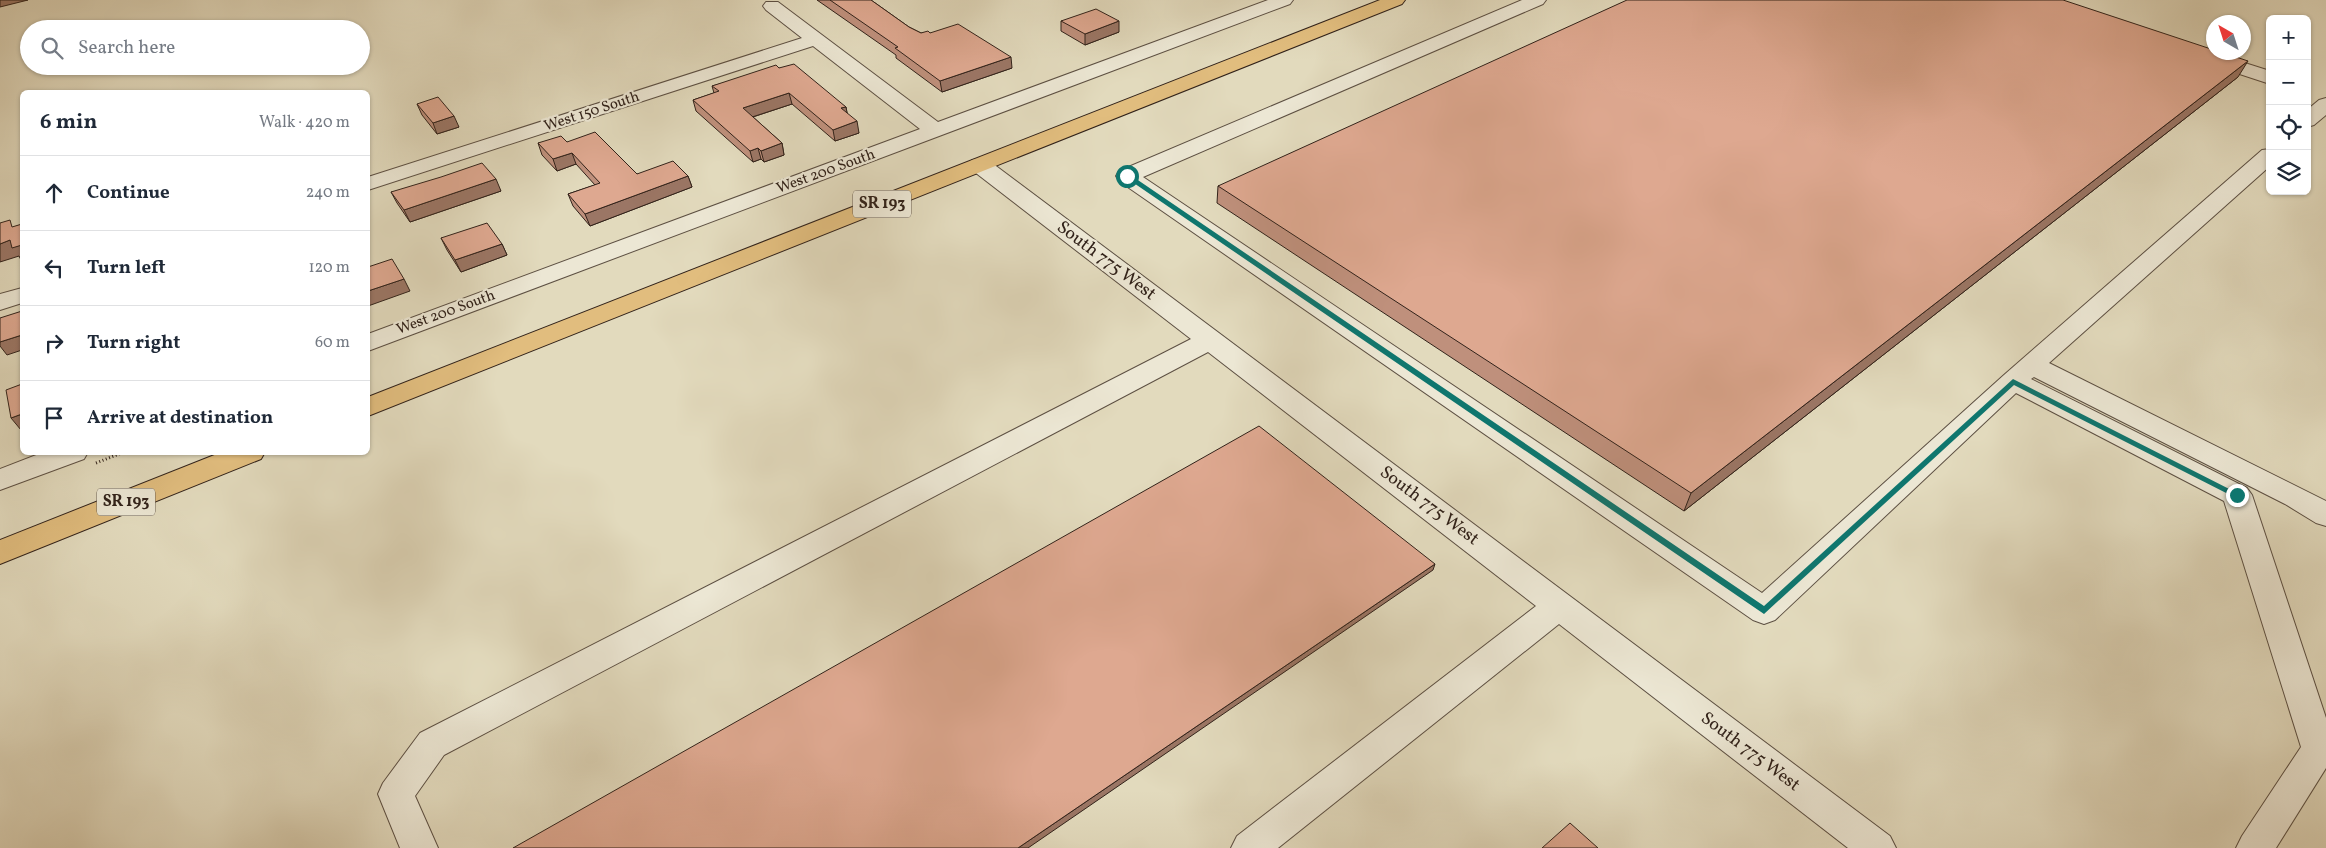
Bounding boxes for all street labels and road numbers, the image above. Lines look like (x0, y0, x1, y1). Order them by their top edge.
street label: West 150 South (542, 87, 643, 137)
street label: West 200 South (774, 144, 878, 200)
road number: SR 193 (853, 190, 911, 218)
street label: South 775 West (1051, 215, 1161, 307)
street label: West 200 South (394, 285, 498, 341)
street label: South 775 West (1374, 460, 1484, 552)
road number: SR 193 (97, 488, 155, 516)
street label: South 775 West (1695, 706, 1805, 798)

